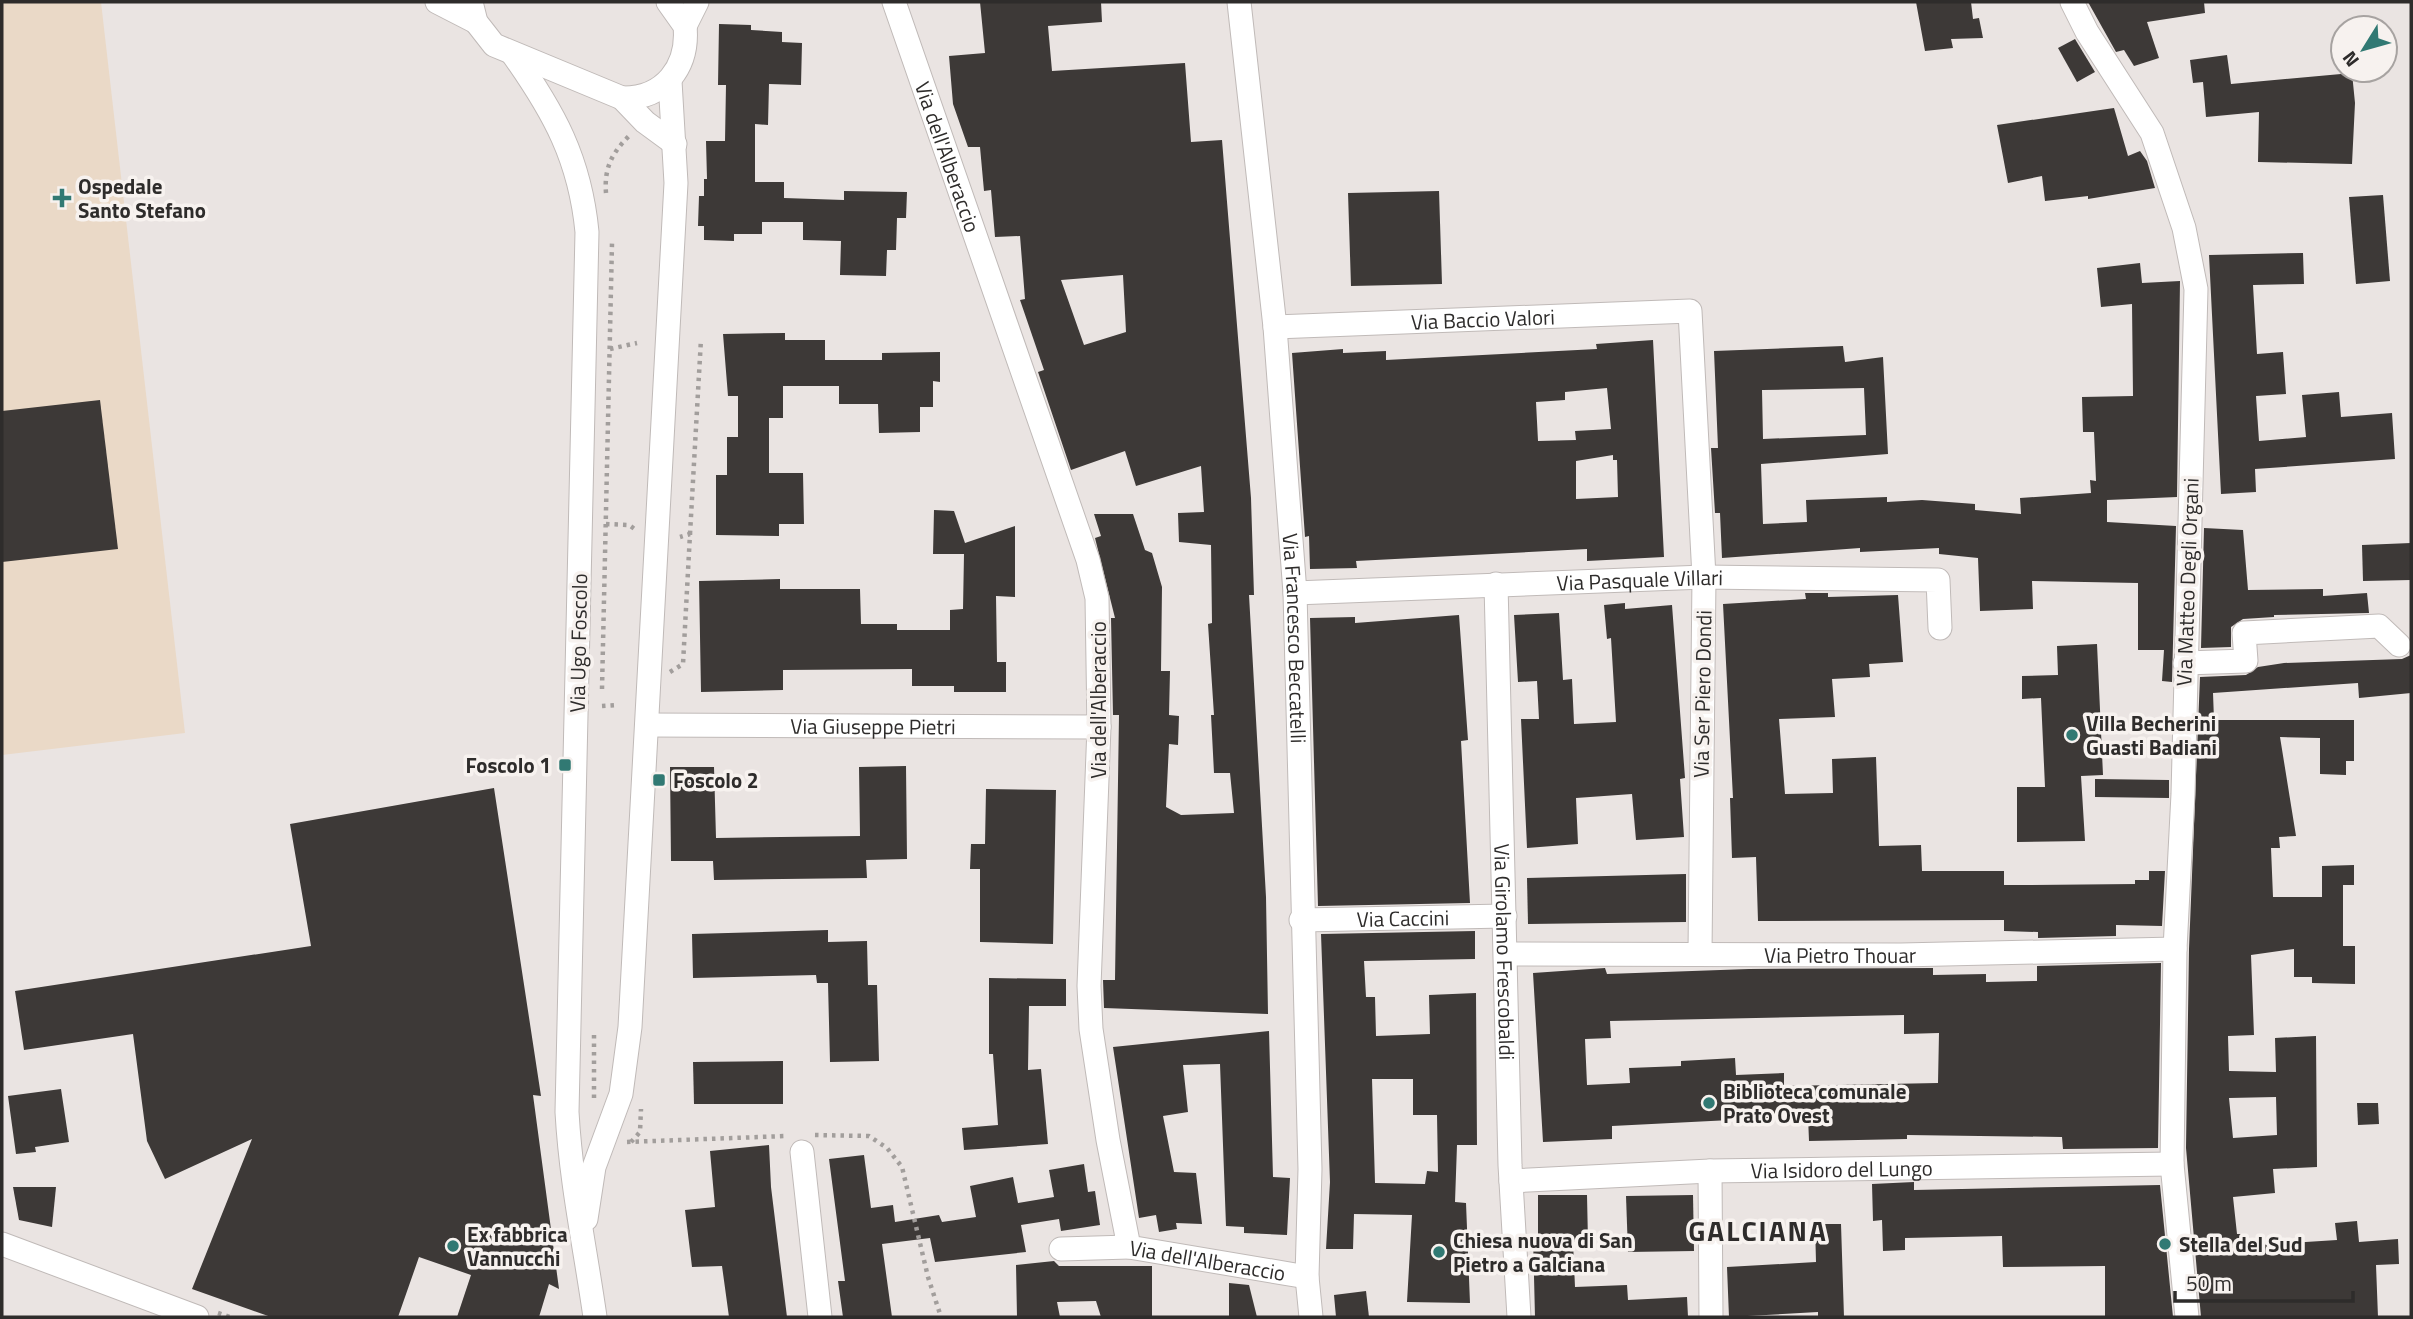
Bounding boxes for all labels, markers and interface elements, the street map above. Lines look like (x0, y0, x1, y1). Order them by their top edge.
north arrow (2329, 14, 2399, 84)
text: N (2334, 46, 2366, 74)
street label: Via dell'Alberaccio (907, 77, 989, 237)
place label: Ospedale Santo Stefano (78, 170, 206, 226)
marker: Ospedale Santo Stefano (52, 188, 72, 208)
street label: Via Baccio Valori (1410, 300, 1555, 338)
street label: Via Matteo Degli Organi (2167, 477, 2207, 687)
street label: Via Francesco Beccatelli (1275, 532, 1315, 744)
street label: Via Pasquale Villari (1556, 561, 1723, 599)
street label: Via Ugo Foscolo (561, 573, 595, 713)
street label: Via Ser Piero Dondi (1685, 610, 1719, 778)
street label: Via dell'Alberaccio (1082, 621, 1114, 779)
place label: Villa Becherini Guasti Badiani (2086, 707, 2217, 763)
street label: Via Giuseppe Pietri (790, 710, 956, 742)
marker: Villa Becherini Guasti Badiani (2064, 727, 2080, 743)
place label: Foscolo 1 (465, 749, 551, 781)
marker: Foscolo 1 (557, 757, 573, 773)
place label: Foscolo 2 (673, 764, 759, 796)
marker: Foscolo 2 (651, 772, 667, 788)
street label: Via Girolamo Frescobaldi (1486, 843, 1523, 1061)
street label: Via Caccini (1356, 901, 1450, 935)
street label: Via Pietro Thouar (1764, 939, 1916, 971)
place label: Biblioteca comunale Prato Ovest (1723, 1075, 1906, 1131)
marker: Biblioteca comunale Prato Ovest (1701, 1095, 1717, 1111)
street label: Via Isidoro del Lungo (1750, 1152, 1933, 1186)
district label: GALCIANA (1688, 1209, 1828, 1252)
place label: Ex fabbrica Vannucchi (467, 1218, 568, 1274)
place label: Chiesa nuova di San Pietro a Galciana (1453, 1224, 1633, 1280)
place label: Stella del Sud (2179, 1228, 2302, 1260)
street label: Via dell'Alberaccio (1127, 1231, 1288, 1289)
marker: Stella del Sud (2157, 1236, 2173, 1252)
marker: Ex fabbrica Vannucchi (445, 1238, 461, 1254)
marker: Chiesa nuova di San Pietro a Galciana (1431, 1244, 1447, 1260)
scale bar (2175, 1260, 2354, 1304)
text: 50 m (2186, 1267, 2232, 1299)

